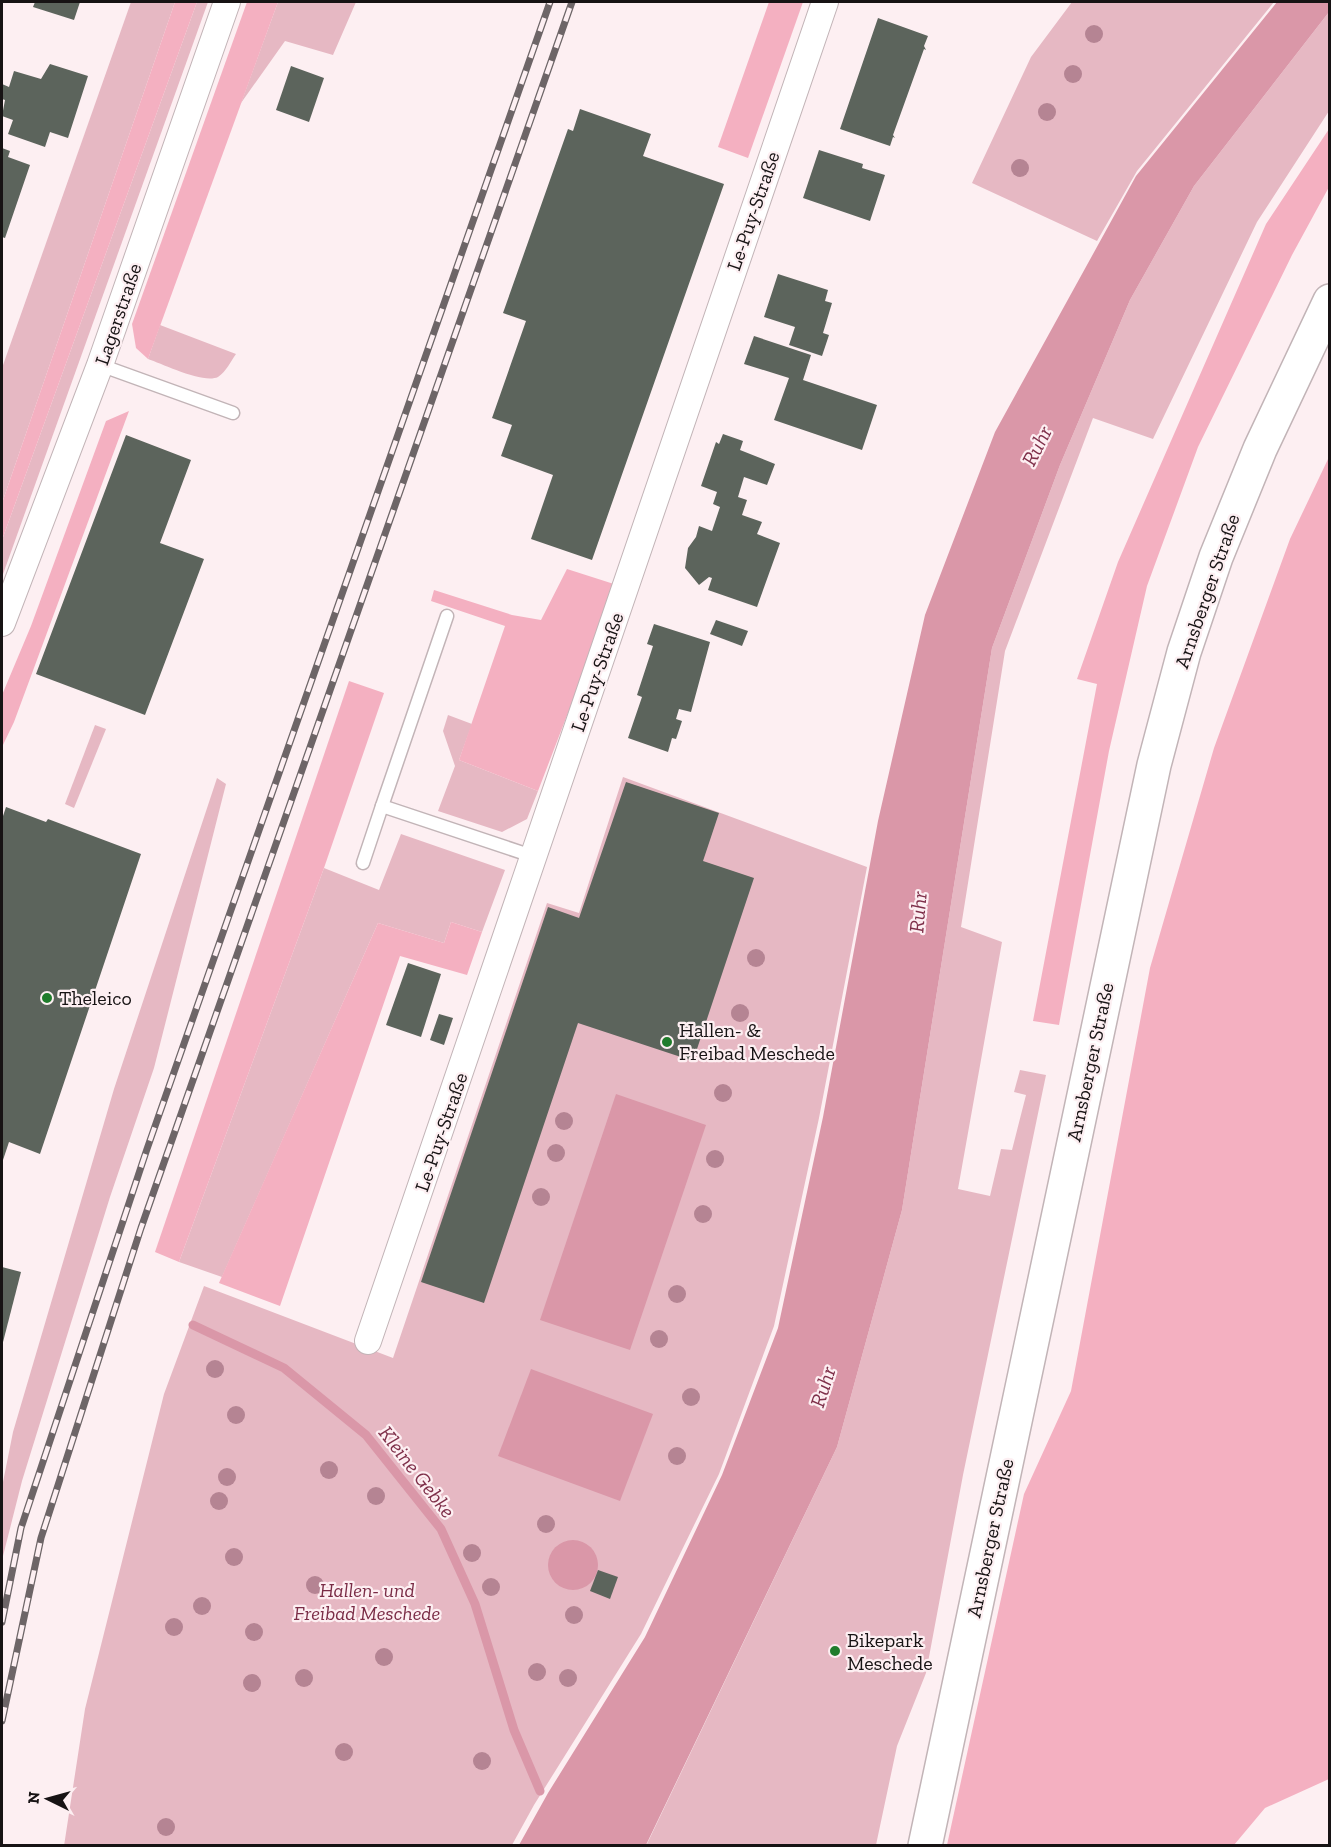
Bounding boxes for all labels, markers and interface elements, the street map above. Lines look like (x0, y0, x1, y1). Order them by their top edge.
street label: Le-Puy-Straße (721, 148, 785, 274)
street label: Lagerstraße (89, 260, 147, 368)
water label: Ruhr (1016, 421, 1057, 470)
street label: Arnsberger Straße (1169, 511, 1245, 671)
street label: Le-Puy-Straße (565, 609, 629, 735)
water label: Ruhr (903, 889, 932, 934)
street label: Arnsberger Straße (1061, 980, 1119, 1144)
place label: Theleico (59, 986, 132, 1010)
marker: Theleico (40, 991, 54, 1005)
place label: Hallen- & Freibad Meschede (679, 1018, 835, 1065)
marker: Hallen- & Freibad Meschede (660, 1035, 674, 1049)
street label: Le-Puy-Straße (409, 1069, 473, 1195)
water label: Ruhr (804, 1363, 841, 1410)
water label: Kleine Gebke (374, 1421, 461, 1523)
street label: Arnsberger Straße (961, 1456, 1019, 1620)
park label: Hallen- und Freibad Meschede (294, 1578, 440, 1625)
place label: Bikepark Meschede (847, 1628, 933, 1675)
marker: Bikepark Meschede (828, 1644, 842, 1658)
north arrow (18, 1769, 78, 1829)
text: N (24, 1791, 44, 1805)

